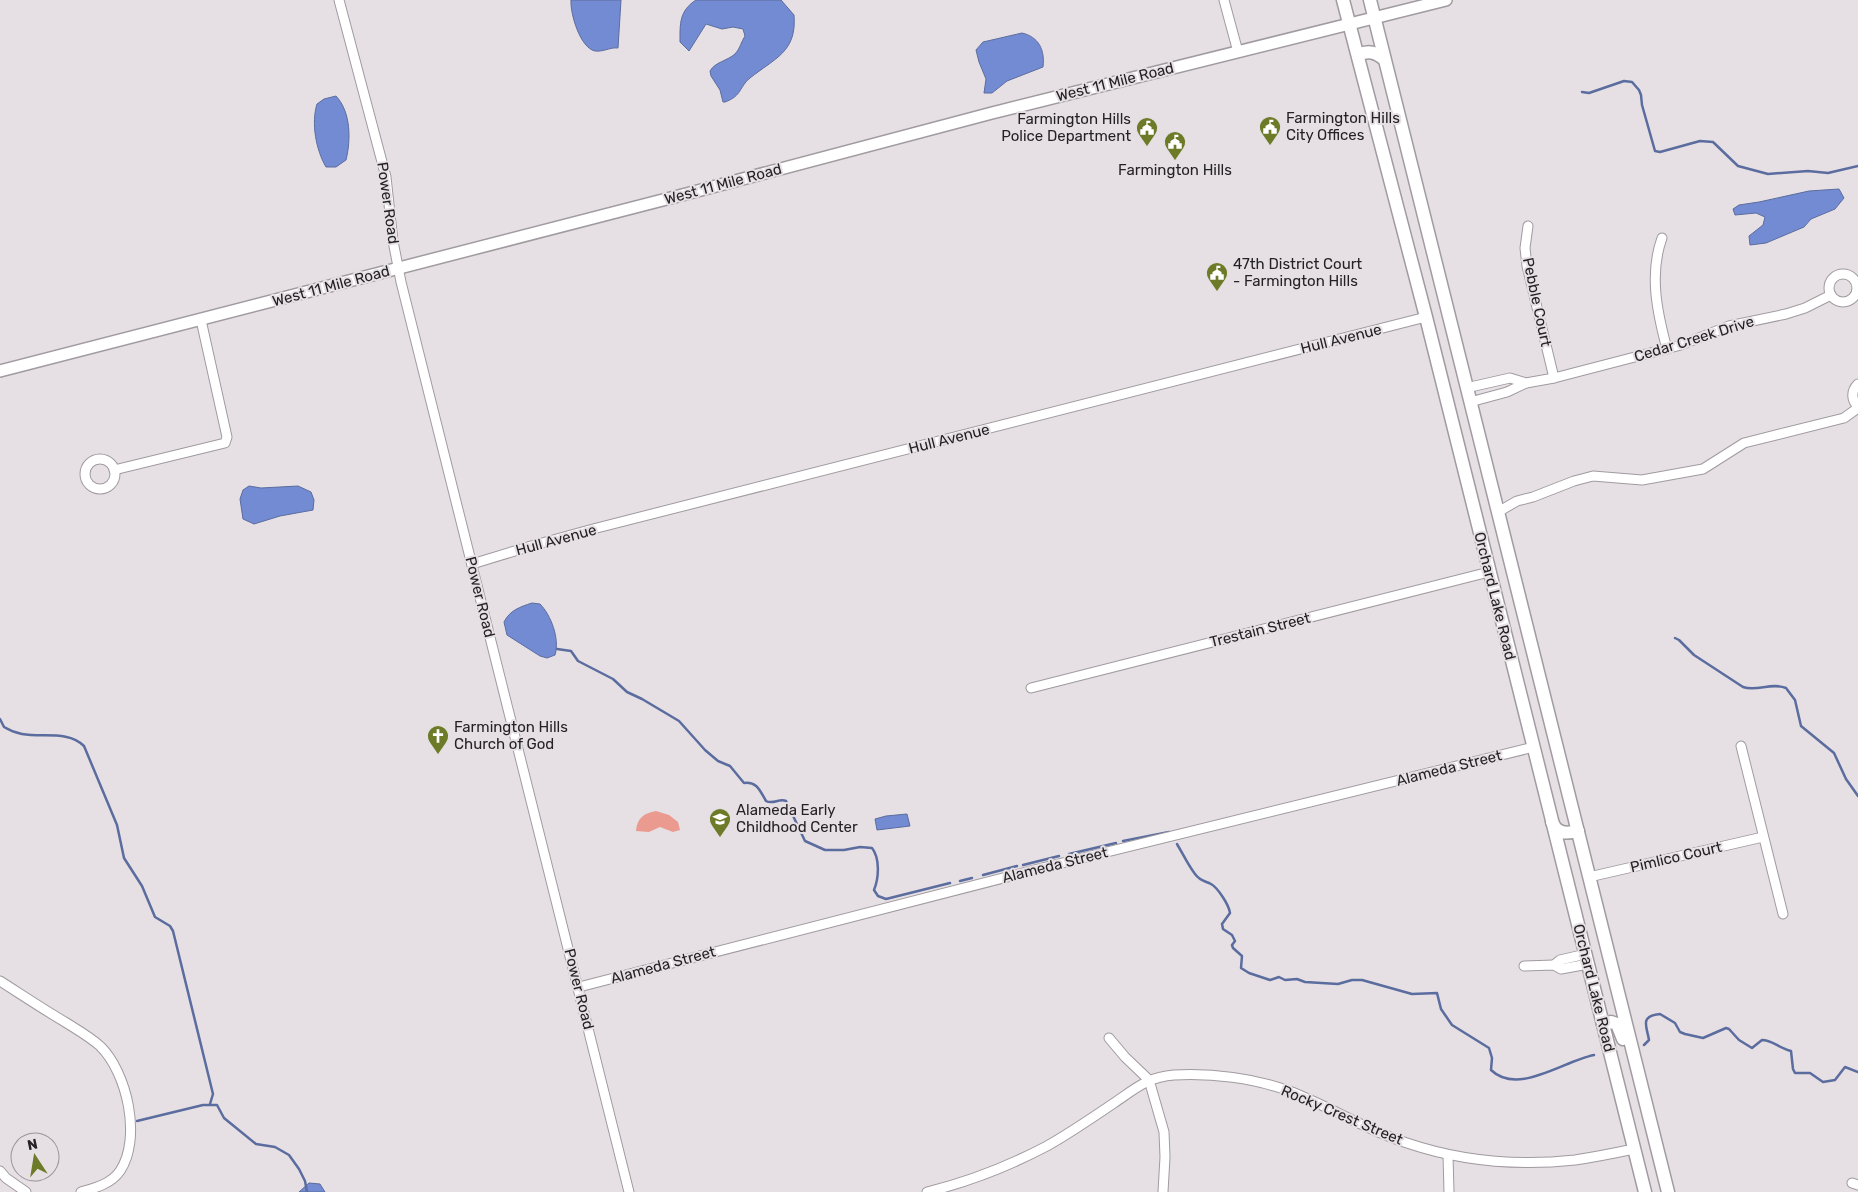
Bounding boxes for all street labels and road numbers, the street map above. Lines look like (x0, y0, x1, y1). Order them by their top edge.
street label: West 11 Mile Road (1054, 59, 1176, 105)
street label: West 11 Mile Road (662, 160, 784, 208)
street label: Power Road (373, 161, 403, 245)
street label: Pebble Court (1519, 256, 1555, 348)
street label: West 11 Mile Road (270, 262, 392, 310)
street label: Cedar Creek Drive (1632, 312, 1756, 366)
street label: Hull Avenue (1299, 320, 1383, 358)
street label: Hull Avenue (907, 420, 991, 458)
street label: Hull Avenue (514, 521, 598, 559)
street label: Orchard Lake Road (1470, 530, 1520, 662)
street label: Power Road (461, 555, 499, 639)
street label: Trestain Street (1208, 609, 1312, 651)
street label: Alameda Street (1394, 746, 1504, 790)
street label: Pimlico Court (1628, 838, 1724, 876)
street label: Alameda Street (1000, 843, 1110, 887)
street label: Orchard Lake Road (1569, 922, 1619, 1054)
street label: Alameda Street (609, 942, 718, 988)
street label: Power Road (560, 947, 598, 1031)
street label: Rocky Crest Street (1278, 1081, 1406, 1149)

